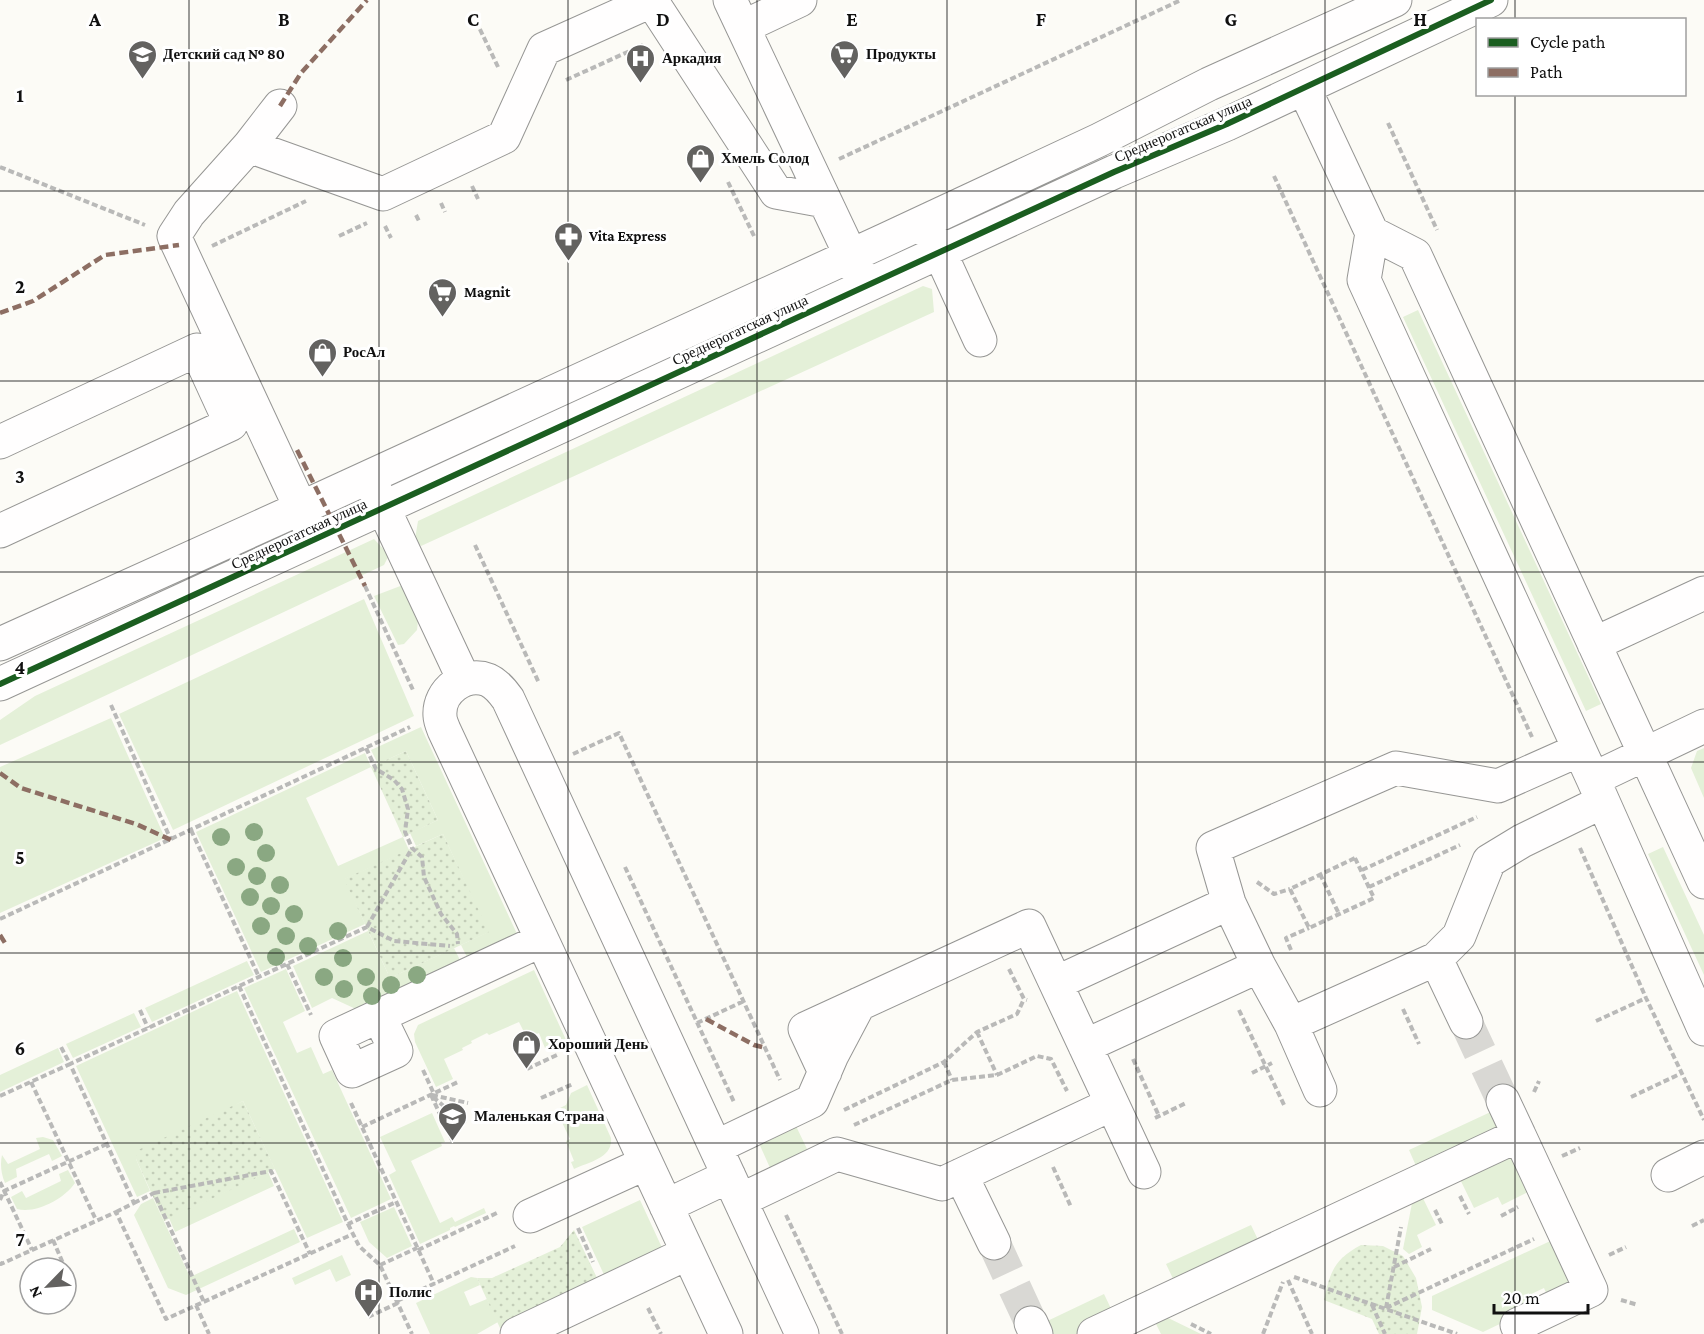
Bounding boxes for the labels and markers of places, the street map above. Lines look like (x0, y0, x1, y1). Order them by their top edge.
school or university icon: Детский сад № 80 (126, 38, 158, 80)
supermarket icon: Продукты (829, 38, 861, 80)
hospital icon: Аркадия (625, 42, 657, 84)
place label: Детский сад № 80 (163, 46, 285, 62)
place label: Продукты (866, 46, 936, 62)
place label: Аркадия (662, 50, 721, 66)
shop icon: Хмель Солод (684, 142, 716, 184)
place label: Хмель Солод (721, 150, 810, 166)
pharmacy icon: Vita Express (552, 220, 584, 262)
place label: Vita Express (588, 228, 666, 244)
supermarket icon: Magnit (427, 276, 459, 318)
place label: Magnit (464, 284, 511, 300)
shop icon: РосАл (306, 336, 338, 378)
place label: РосАл (343, 344, 386, 360)
shop icon: Хороший День (511, 1028, 543, 1070)
place label: Хороший День (548, 1036, 648, 1052)
school or university icon: Маленькая Страна (437, 1100, 469, 1142)
place label: Маленькая Страна (474, 1108, 605, 1124)
hospital icon: Полис (352, 1276, 384, 1318)
place label: Полис (389, 1284, 432, 1300)

